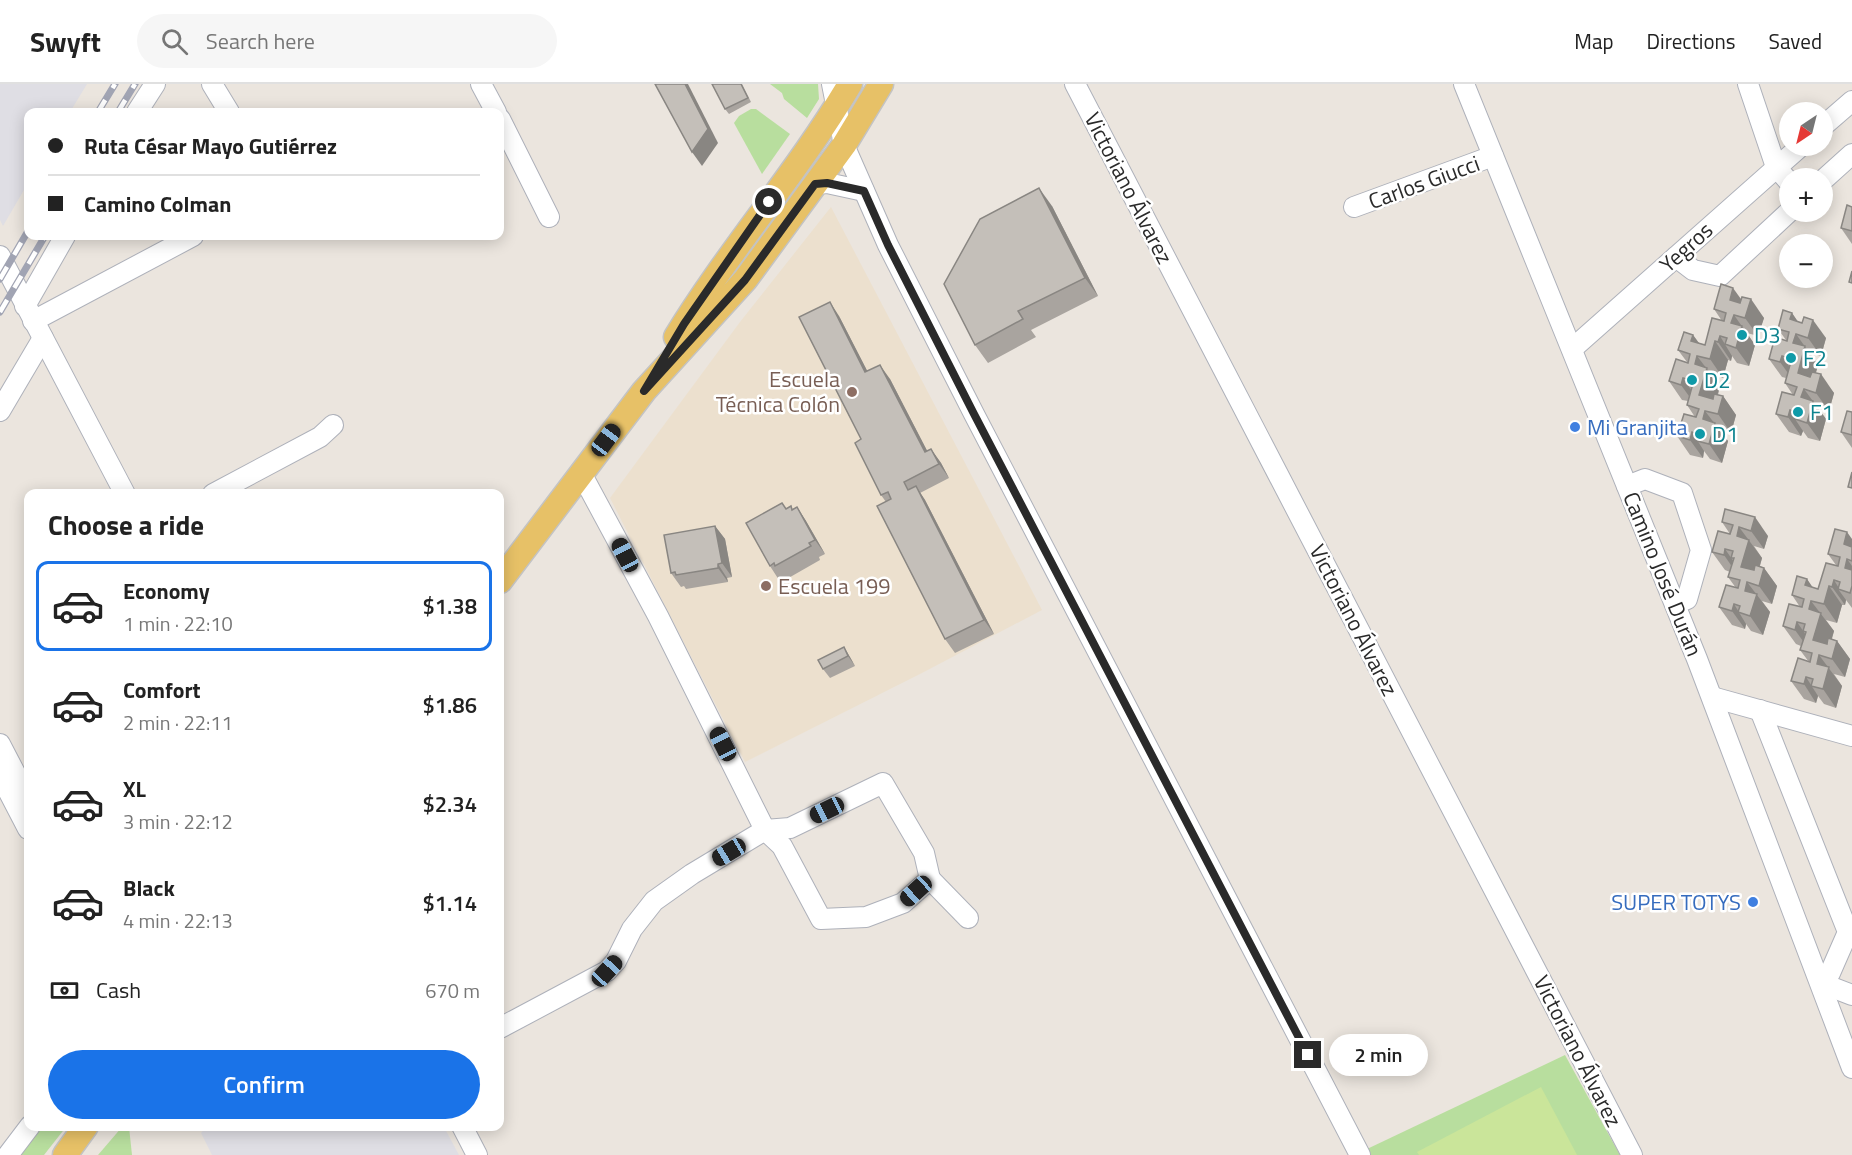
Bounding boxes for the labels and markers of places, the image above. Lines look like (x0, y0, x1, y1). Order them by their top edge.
place label: D3 (1754, 318, 1781, 352)
marker: D3 (1735, 328, 1749, 342)
place label: F2 (1803, 341, 1827, 375)
marker: F2 (1784, 351, 1798, 365)
place label: Escuela Técnica Colón (716, 362, 840, 421)
place label: D2 (1704, 363, 1731, 397)
marker: D2 (1685, 373, 1699, 387)
marker: Escuela Técnica Colón (845, 385, 859, 399)
place label: F1 (1810, 395, 1834, 429)
marker: F1 (1791, 405, 1805, 419)
place label: Mi Granjita (1587, 410, 1688, 444)
place label: D1 (1712, 417, 1739, 451)
marker: Mi Granjita (1568, 420, 1582, 434)
marker: D1 (1693, 427, 1707, 441)
place label: Escuela 199 (778, 569, 891, 603)
marker: Escuela 199 (759, 579, 773, 593)
place label: SUPER TOTYS (1611, 885, 1741, 919)
marker: SUPER TOTYS (1746, 895, 1760, 909)

